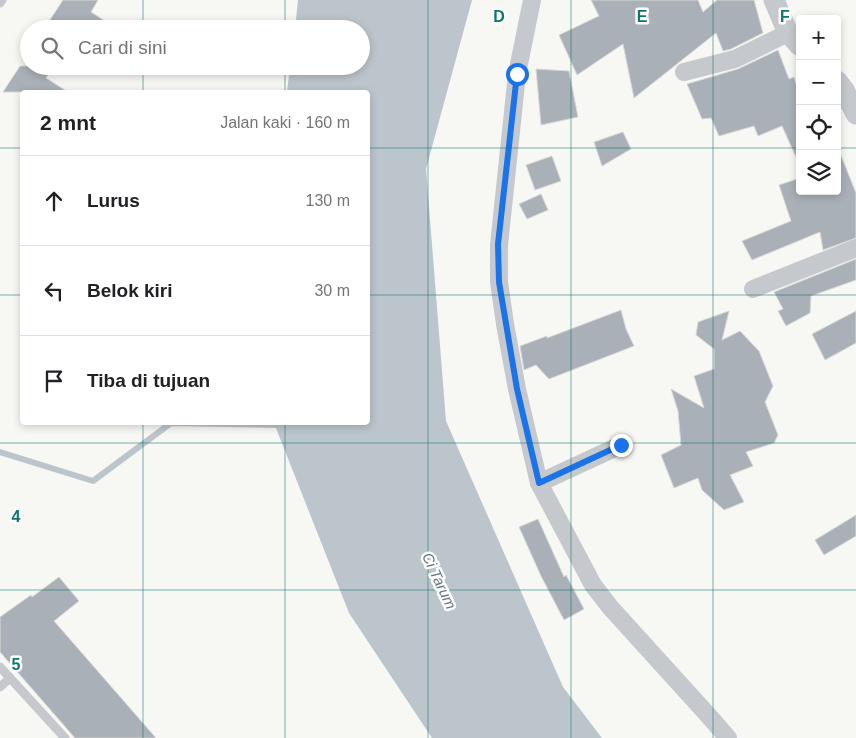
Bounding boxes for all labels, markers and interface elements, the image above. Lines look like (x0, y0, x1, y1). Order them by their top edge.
text: D (493, 8, 505, 25)
text: E (637, 8, 648, 25)
text: F (780, 8, 790, 25)
map controls (796, 15, 841, 195)
button: + (796, 15, 841, 60)
search box (20, 20, 370, 75)
icon: search (38, 34, 66, 62)
text: Cari di sini (78, 37, 167, 58)
button: − (796, 60, 841, 105)
route start (506, 63, 529, 86)
button: locate (796, 105, 841, 150)
text: 2 mnt (40, 111, 96, 134)
text: Jalan kaki · 160 m (220, 114, 350, 131)
button: layers (796, 150, 841, 195)
icon: ahead (40, 187, 68, 215)
text: Lurus (87, 190, 140, 211)
text: 130 m (306, 192, 350, 209)
icon: left (40, 277, 68, 305)
text: Belok kiri (87, 280, 173, 301)
text: 30 m (314, 282, 350, 299)
icon: arrive (40, 367, 68, 395)
text: Tiba di tujuan (87, 370, 210, 391)
route end (610, 434, 633, 457)
text: 4 (12, 508, 21, 525)
water label: Ci Tarum (419, 550, 460, 612)
text: 5 (12, 656, 21, 673)

